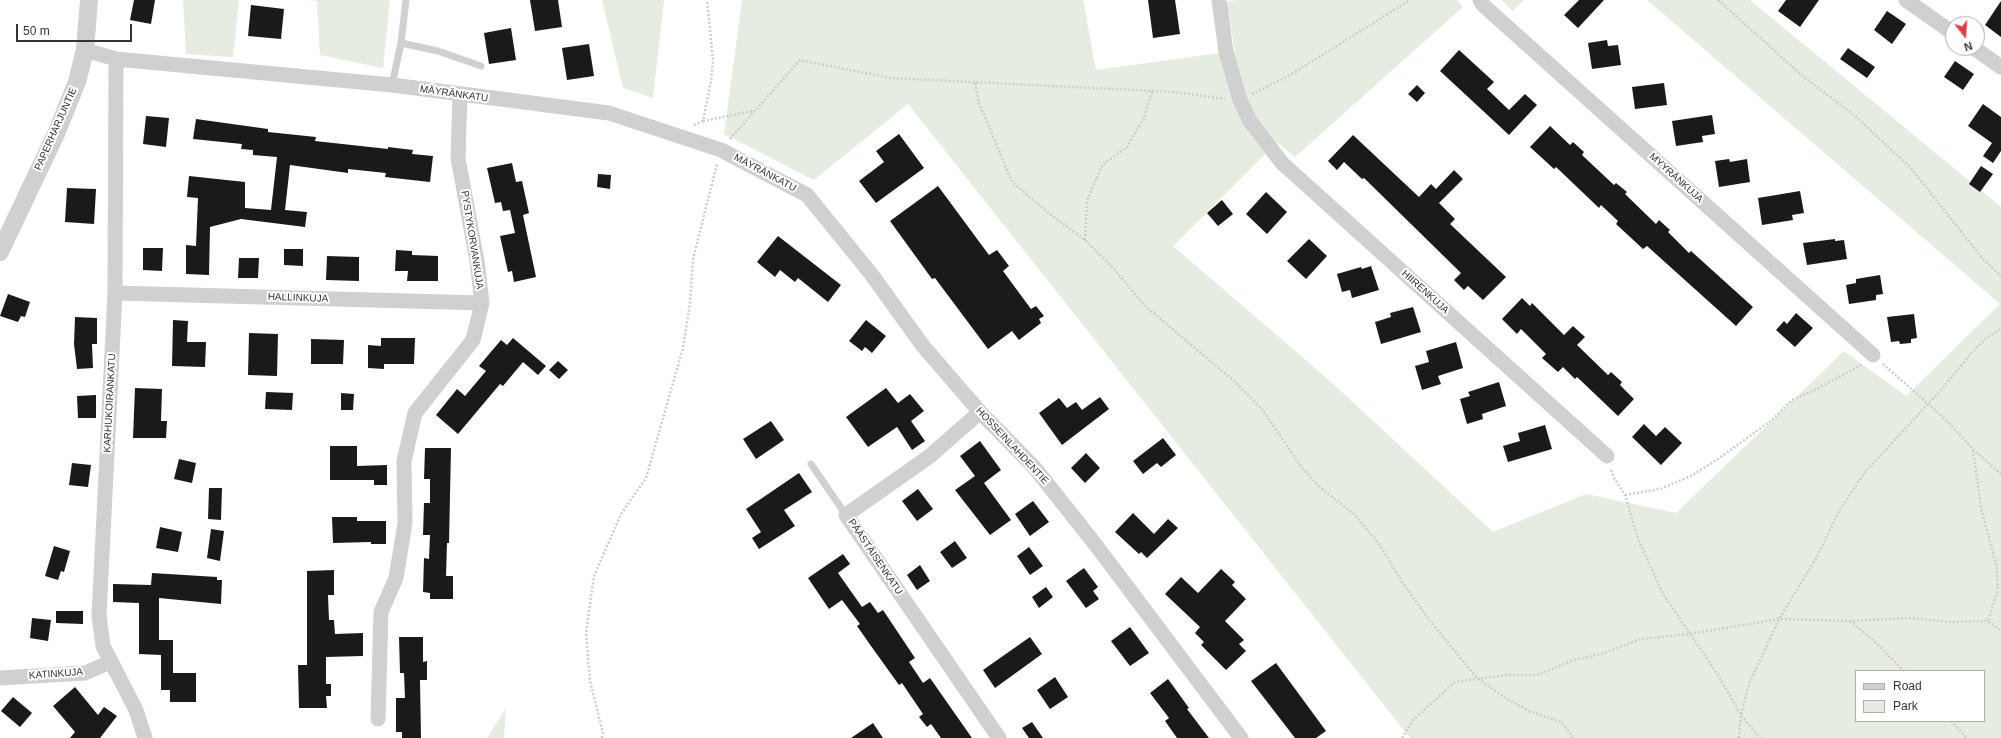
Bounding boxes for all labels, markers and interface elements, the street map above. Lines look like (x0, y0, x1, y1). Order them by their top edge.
scale bar (18, 16, 134, 42)
north arrow (1945, 16, 1985, 56)
text: 50 m (23, 24, 50, 38)
text: N (1963, 40, 1974, 53)
street label: MÄYRÄNKATU (419, 83, 489, 105)
street label: PAPERHARJUNTIE (32, 86, 80, 172)
street label: MYYRÄNKUJA (1647, 151, 1705, 205)
street label: MÄYRÄNKATU (732, 152, 798, 194)
street label: PYSTYKORVANKUJA (458, 190, 486, 290)
street label: HIIRENKUJA (1399, 268, 1451, 316)
street label: HALLINKUJA (268, 291, 328, 305)
street label: KARHUKOIRANKATU (101, 353, 119, 453)
street label: HOSSEINLAHDENTIE (973, 405, 1051, 487)
street label: PÄÄSTÄISENKATU (845, 517, 905, 597)
street label: KATINKUJA (29, 666, 83, 682)
legend (1855, 670, 1985, 722)
text: Road (1893, 679, 1922, 693)
text: Park (1893, 699, 1918, 713)

